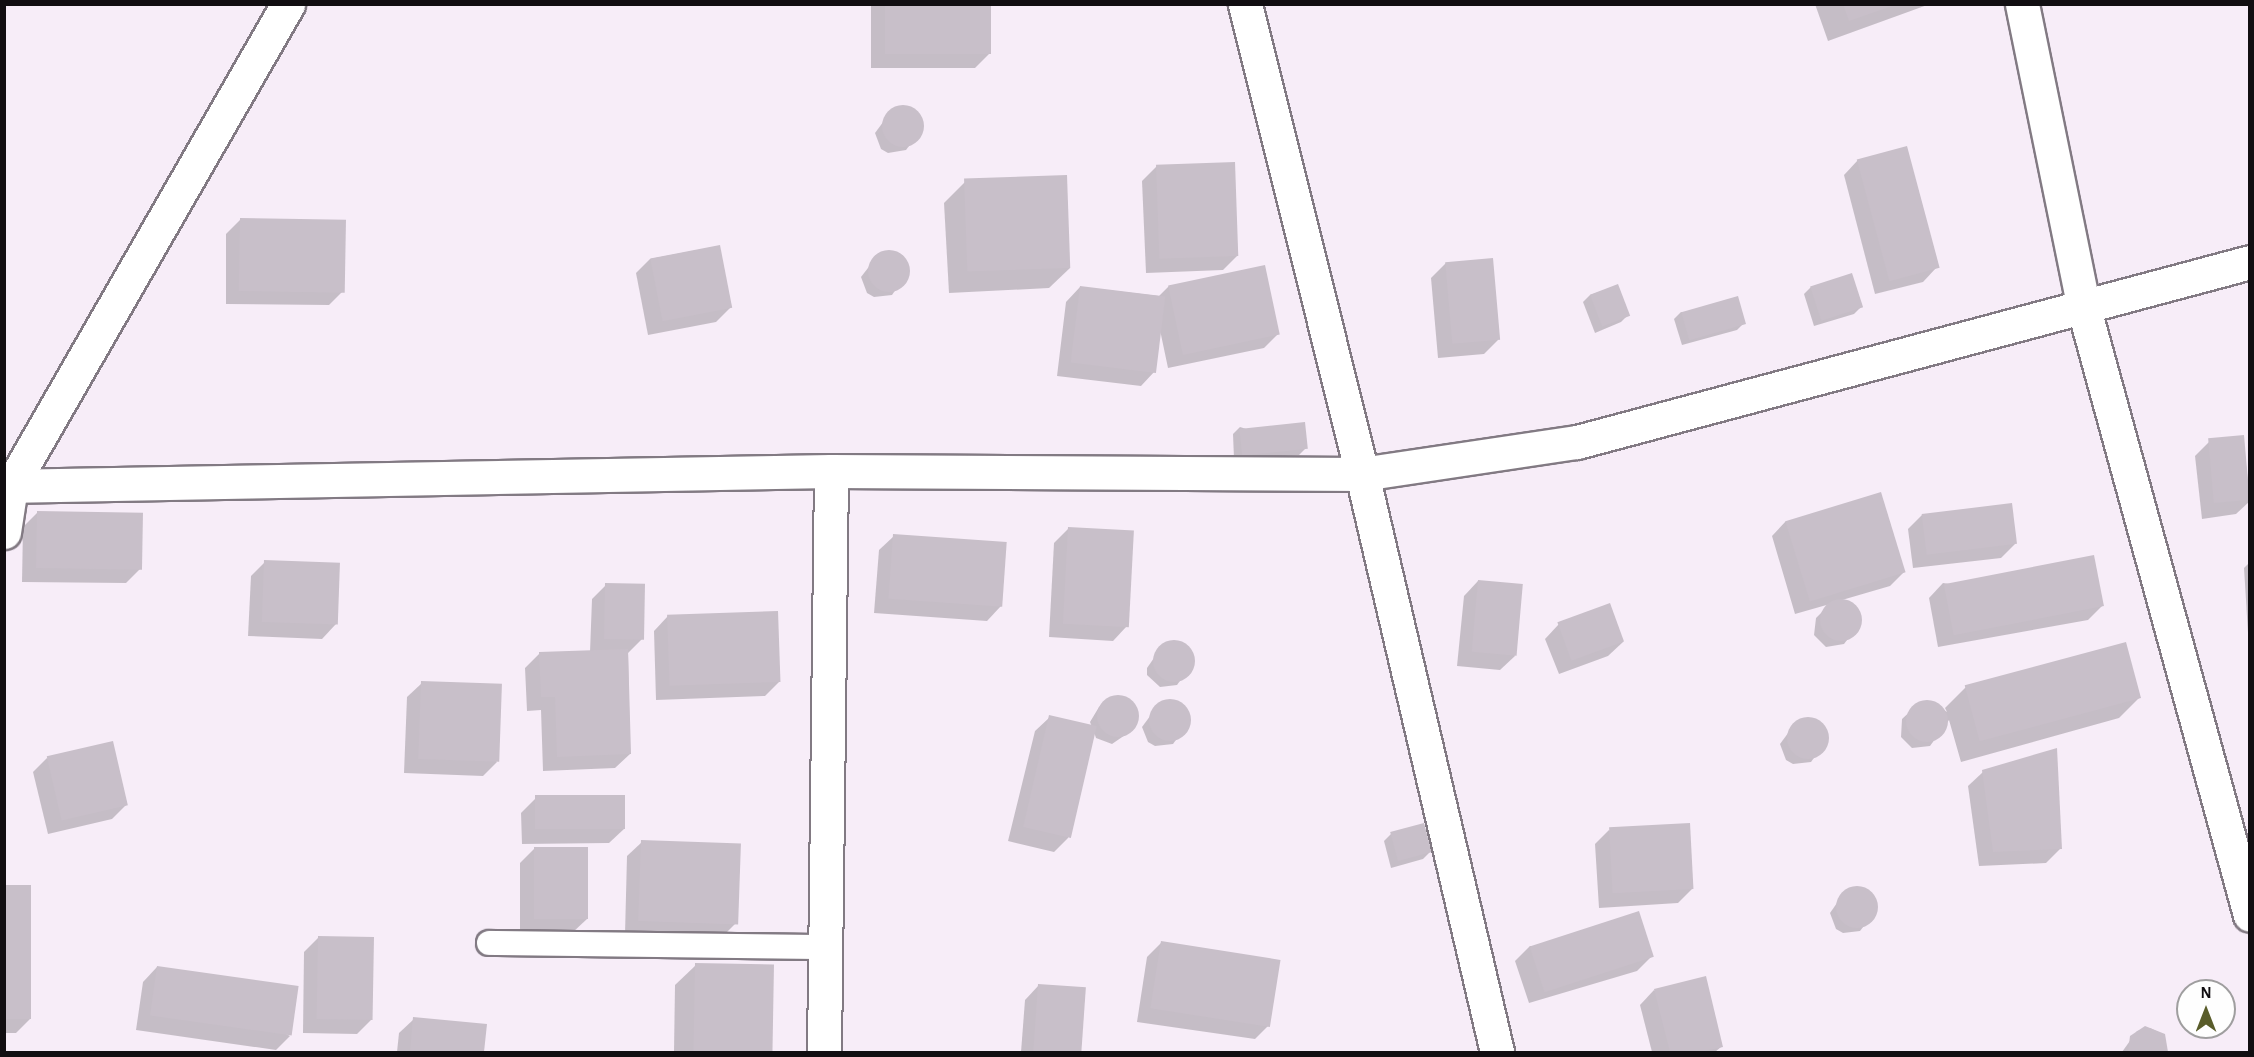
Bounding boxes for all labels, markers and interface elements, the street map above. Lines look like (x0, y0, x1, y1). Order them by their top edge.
north arrow (2176, 979, 2236, 1039)
text: N (2200, 985, 2212, 1001)

